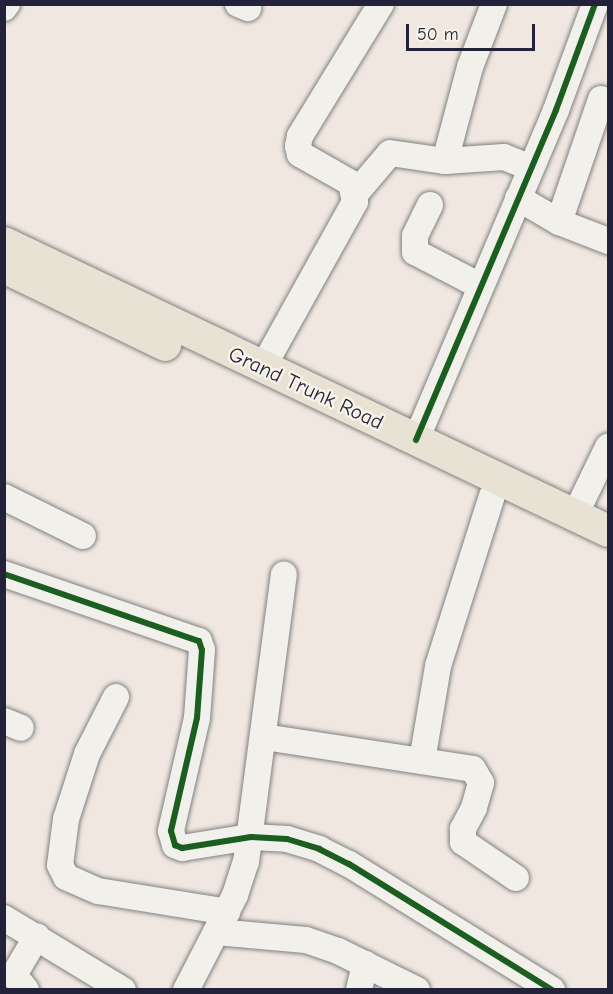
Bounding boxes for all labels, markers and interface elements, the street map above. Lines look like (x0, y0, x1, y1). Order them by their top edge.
scale bar (409, 12, 538, 50)
text: 50 m (417, 24, 459, 45)
street label: Grand Trunk Road (225, 341, 387, 435)

